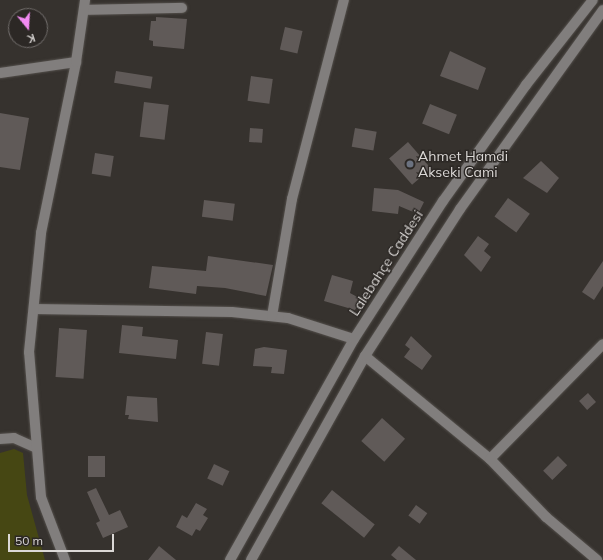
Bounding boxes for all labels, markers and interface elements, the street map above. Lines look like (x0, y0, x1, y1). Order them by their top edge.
north arrow (8, 8, 48, 48)
text: K (26, 31, 37, 46)
place label: Ahmet Hamdi Akseki Cami (418, 148, 508, 180)
marker: Ahmet Hamdi Akseki Cami (405, 159, 415, 169)
street label: Lalebahçe Caddesi (346, 207, 426, 319)
scale bar (10, 526, 116, 552)
text: 50 m (15, 533, 43, 548)

